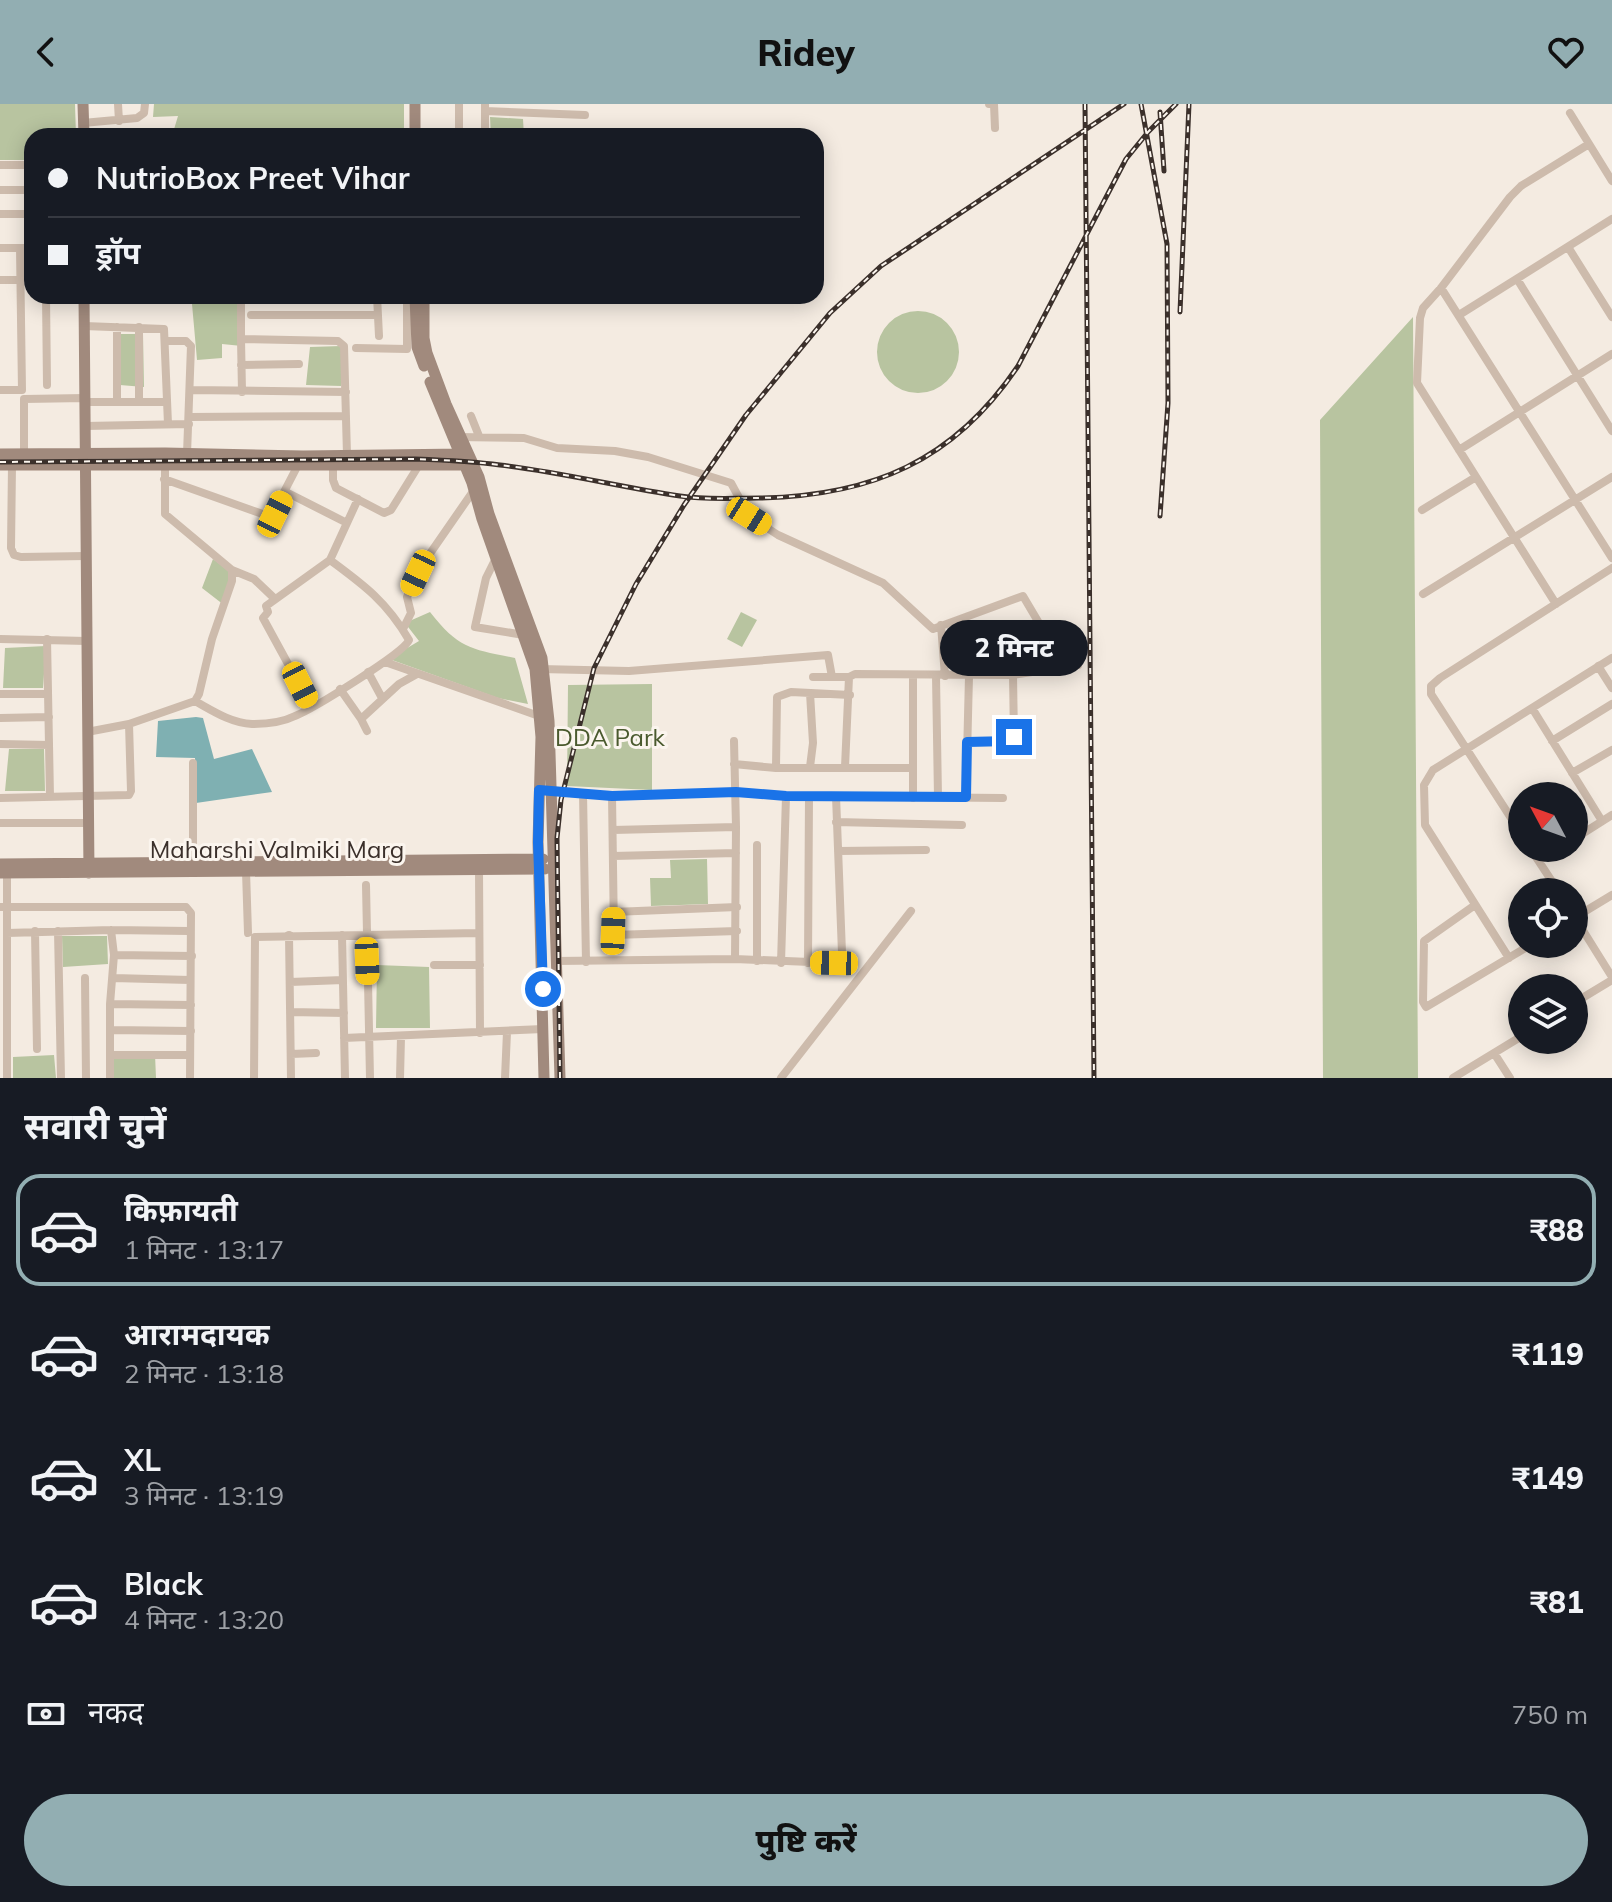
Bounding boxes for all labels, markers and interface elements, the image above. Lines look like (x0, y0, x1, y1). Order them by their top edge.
icon: back (24, 30, 68, 74)
text: Ridey (757, 30, 855, 75)
icon: heart (1544, 30, 1588, 74)
text: NutrioBox Preet Vihar (96, 159, 410, 197)
text: ड्रॉप (96, 234, 140, 272)
car (254, 487, 296, 541)
car (722, 493, 776, 539)
car (397, 546, 439, 600)
callout: 2 मिनट (940, 621, 1088, 677)
text: 2 मिनट (975, 631, 1053, 664)
car (278, 658, 322, 712)
route end (996, 719, 1032, 755)
park label: DDA Park (555, 722, 666, 752)
north arrow (1508, 782, 1588, 862)
map controls (1508, 782, 1588, 1054)
street label: Maharshi Valmiki Marg (150, 834, 404, 864)
button: locate (1508, 878, 1588, 958)
car (600, 907, 626, 955)
car (354, 937, 380, 985)
car (810, 951, 858, 975)
route start (525, 971, 561, 1007)
button: layers (1508, 974, 1588, 1054)
text: सवारी चुनें (24, 1103, 166, 1148)
text: किफ़ायती (124, 1191, 238, 1229)
icon: car (28, 1194, 100, 1266)
text: ₹88 (1530, 1211, 1584, 1249)
text: 1 मिनट · 13:17 (124, 1233, 284, 1266)
text: आरामदायक (124, 1315, 270, 1353)
icon: car (28, 1318, 100, 1390)
text: ₹119 (1512, 1335, 1584, 1373)
text: 2 मिनट · 13:18 (124, 1357, 284, 1390)
text: XL (124, 1441, 161, 1479)
icon: car (28, 1442, 100, 1514)
text: ₹149 (1512, 1459, 1584, 1497)
text: 3 मिनट · 13:19 (124, 1479, 284, 1512)
text: Black (124, 1565, 203, 1603)
icon: car (28, 1566, 100, 1638)
text: ₹81 (1530, 1583, 1584, 1621)
text: 4 मिनट · 13:20 (124, 1603, 284, 1636)
icon: cash (24, 1692, 68, 1736)
text: नकद (88, 1693, 144, 1731)
text: 750 m (1512, 1698, 1588, 1731)
button: पुष्टि करें (24, 1794, 1588, 1886)

